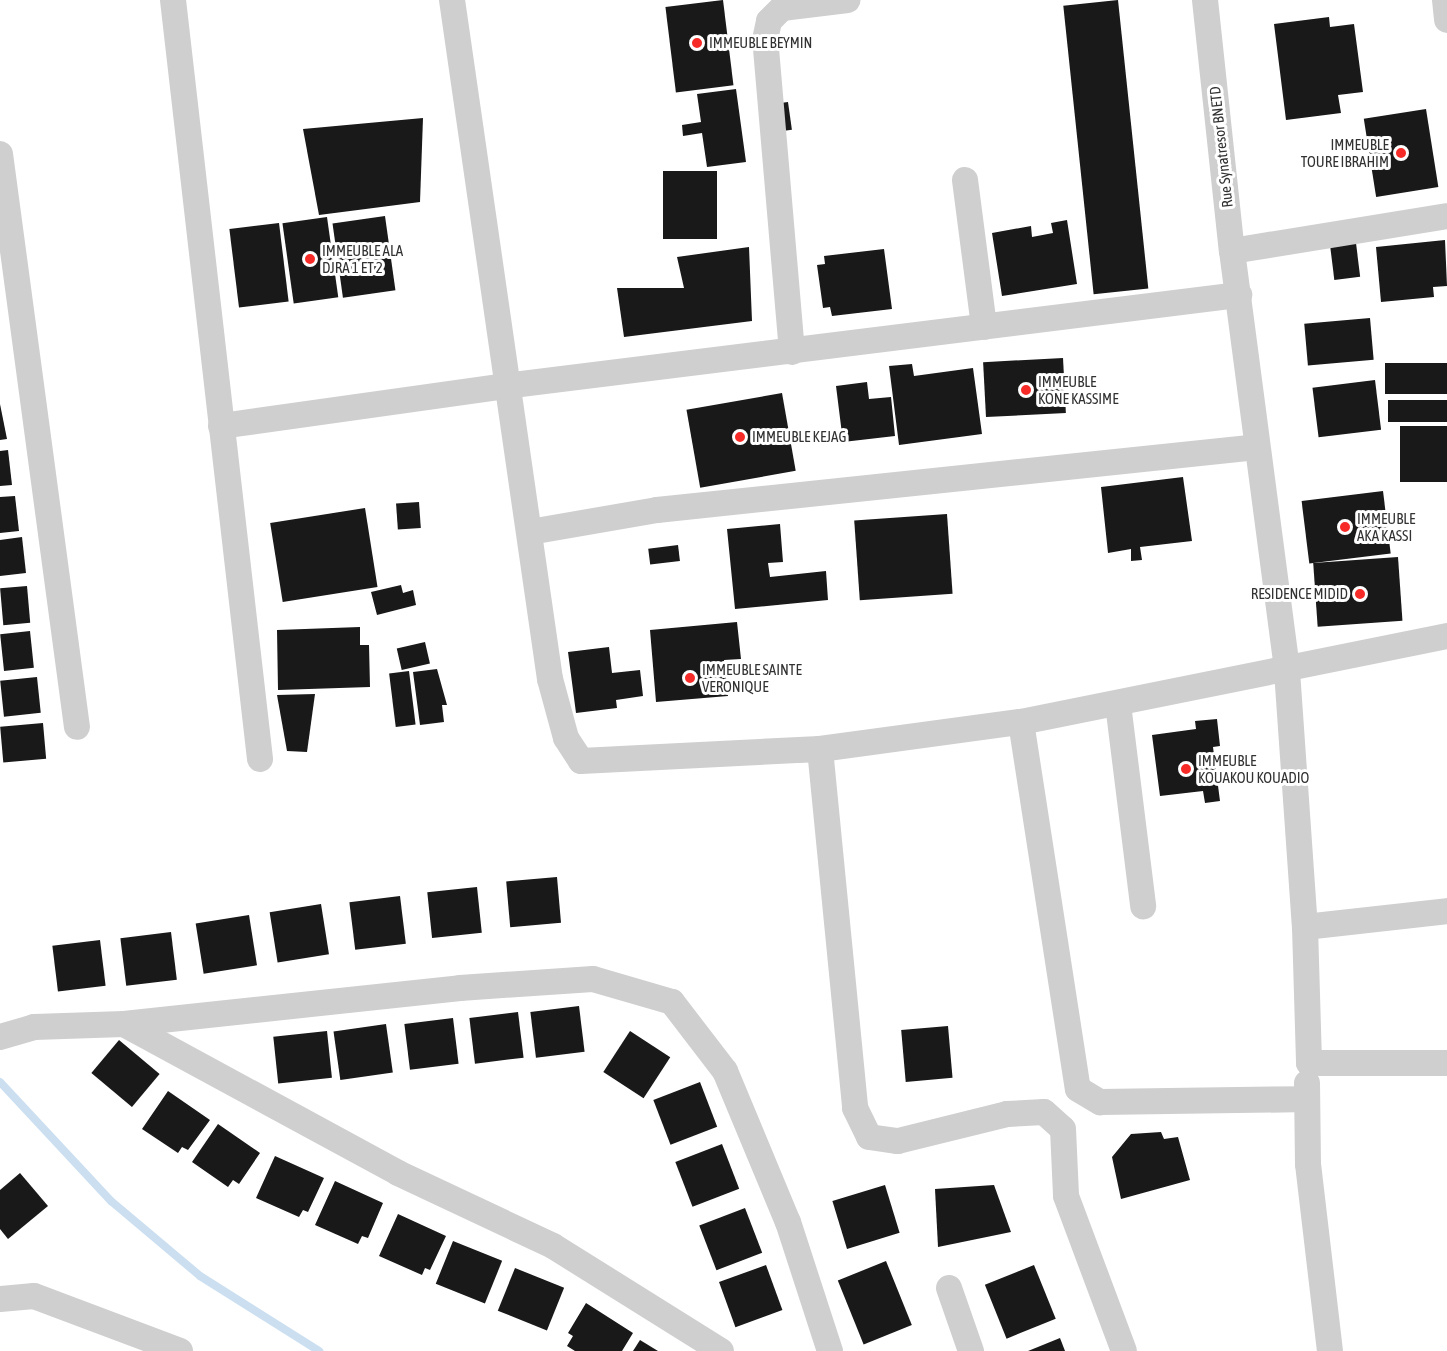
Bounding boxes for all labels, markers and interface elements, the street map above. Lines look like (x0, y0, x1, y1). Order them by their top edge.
place label: IMMEUBLE BEYMIN (709, 34, 812, 52)
marker: IMMEUBLE BEYMIN (690, 36, 704, 50)
street label: Rue Synatresor BNETD (1206, 85, 1236, 209)
place label: IMMEUBLE TOURE IBRAHIM (1301, 135, 1389, 170)
marker: IMMEUBLE TOURE IBRAHIM (1394, 146, 1408, 160)
place label: IMMEUBLE ALA DJRA 1 ET 2 (322, 241, 403, 276)
marker: IMMEUBLE ALA DJRA 1 ET 2 (303, 252, 317, 266)
place label: IMMEUBLE KONE KASSIME (1038, 372, 1119, 407)
marker: IMMEUBLE KONE KASSIME (1019, 383, 1033, 397)
place label: IMMEUBLE KEJAG (752, 428, 846, 446)
marker: IMMEUBLE KEJAG (733, 430, 747, 444)
place label: IMMEUBLE AKA KASSI (1357, 509, 1415, 544)
marker: IMMEUBLE AKA KASSI (1338, 520, 1352, 534)
place label: RESIDENCE MIDID (1251, 585, 1348, 603)
marker: RESIDENCE MIDID (1353, 587, 1367, 601)
place label: IMMEUBLE SAINTE VERONIQUE (702, 660, 802, 695)
marker: IMMEUBLE SAINTE VERONIQUE (683, 671, 697, 685)
place label: IMMEUBLE KOUAKOU KOUADIO (1198, 751, 1309, 786)
marker: IMMEUBLE KOUAKOU KOUADIO (1179, 762, 1193, 776)

